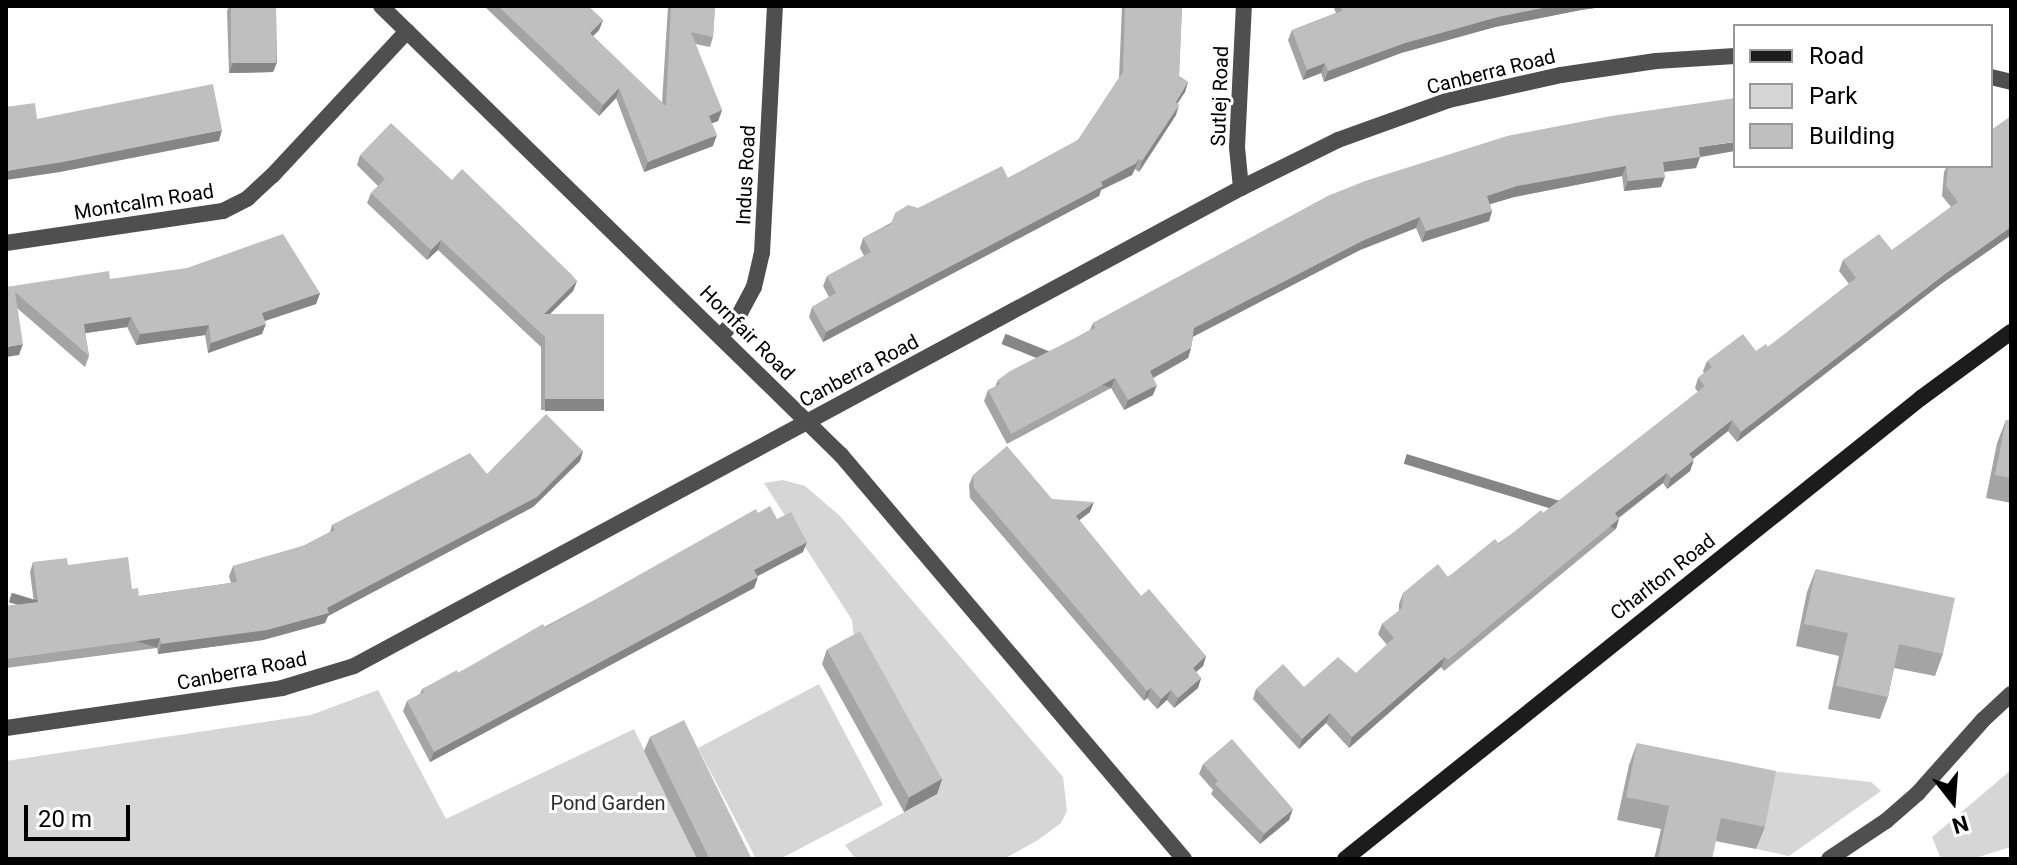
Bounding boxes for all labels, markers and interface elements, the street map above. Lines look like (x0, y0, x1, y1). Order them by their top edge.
legend (1733, 24, 1993, 168)
text: Road (1809, 42, 1864, 70)
street label: Canberra Road (1424, 44, 1558, 100)
street label: Sutlej Road (1206, 45, 1234, 147)
text: Park (1809, 82, 1857, 110)
text: Building (1809, 122, 1895, 150)
street label: Indus Road (731, 124, 761, 226)
street label: Montcalm Road (72, 179, 216, 225)
street label: Hornfair Road (695, 281, 799, 385)
street label: Canberra Road (795, 329, 923, 413)
street label: Charlton Road (1606, 529, 1720, 625)
street label: Canberra Road (175, 647, 309, 695)
north arrow (1913, 761, 1993, 841)
scale bar (28, 789, 134, 839)
park label: Pond Garden (550, 791, 666, 815)
text: 20 m (38, 805, 92, 833)
text: N (1949, 810, 1971, 839)

